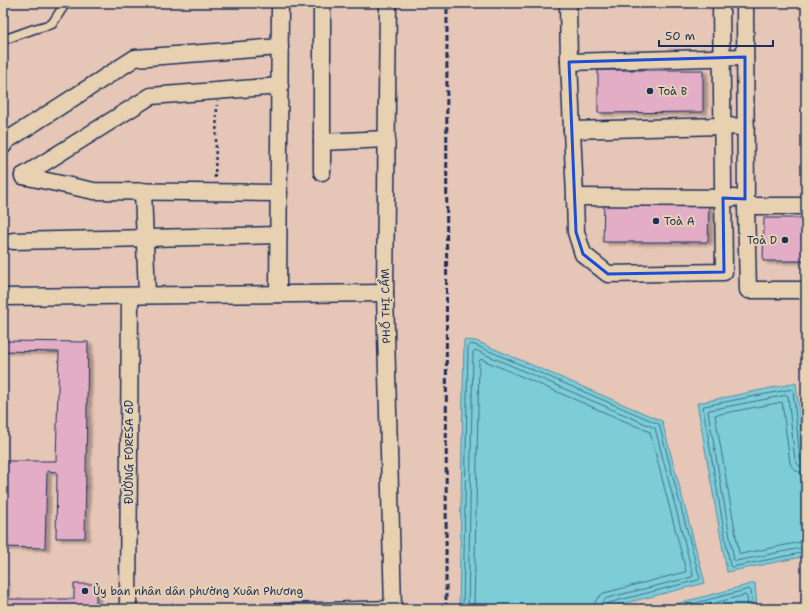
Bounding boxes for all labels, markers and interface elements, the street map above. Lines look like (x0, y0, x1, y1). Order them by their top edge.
scale bar (659, 22, 773, 48)
text: 50 m (665, 28, 695, 44)
place label: Toà B (658, 84, 688, 99)
marker: Toà B (645, 86, 655, 96)
place label: Toà A (664, 214, 695, 229)
marker: Toà A (651, 216, 661, 226)
place label: Toà D (747, 233, 777, 248)
marker: Toà D (780, 235, 790, 245)
street label: PHỐ THỊ CẨM (376, 268, 394, 344)
street label: ĐƯỜNG FORESA 6D (121, 400, 137, 504)
place label: Ủy ban nhân dân phường Xuân Phương (93, 583, 303, 599)
marker: Ủy ban nhân dân phường Xuân Phương (80, 586, 90, 596)

